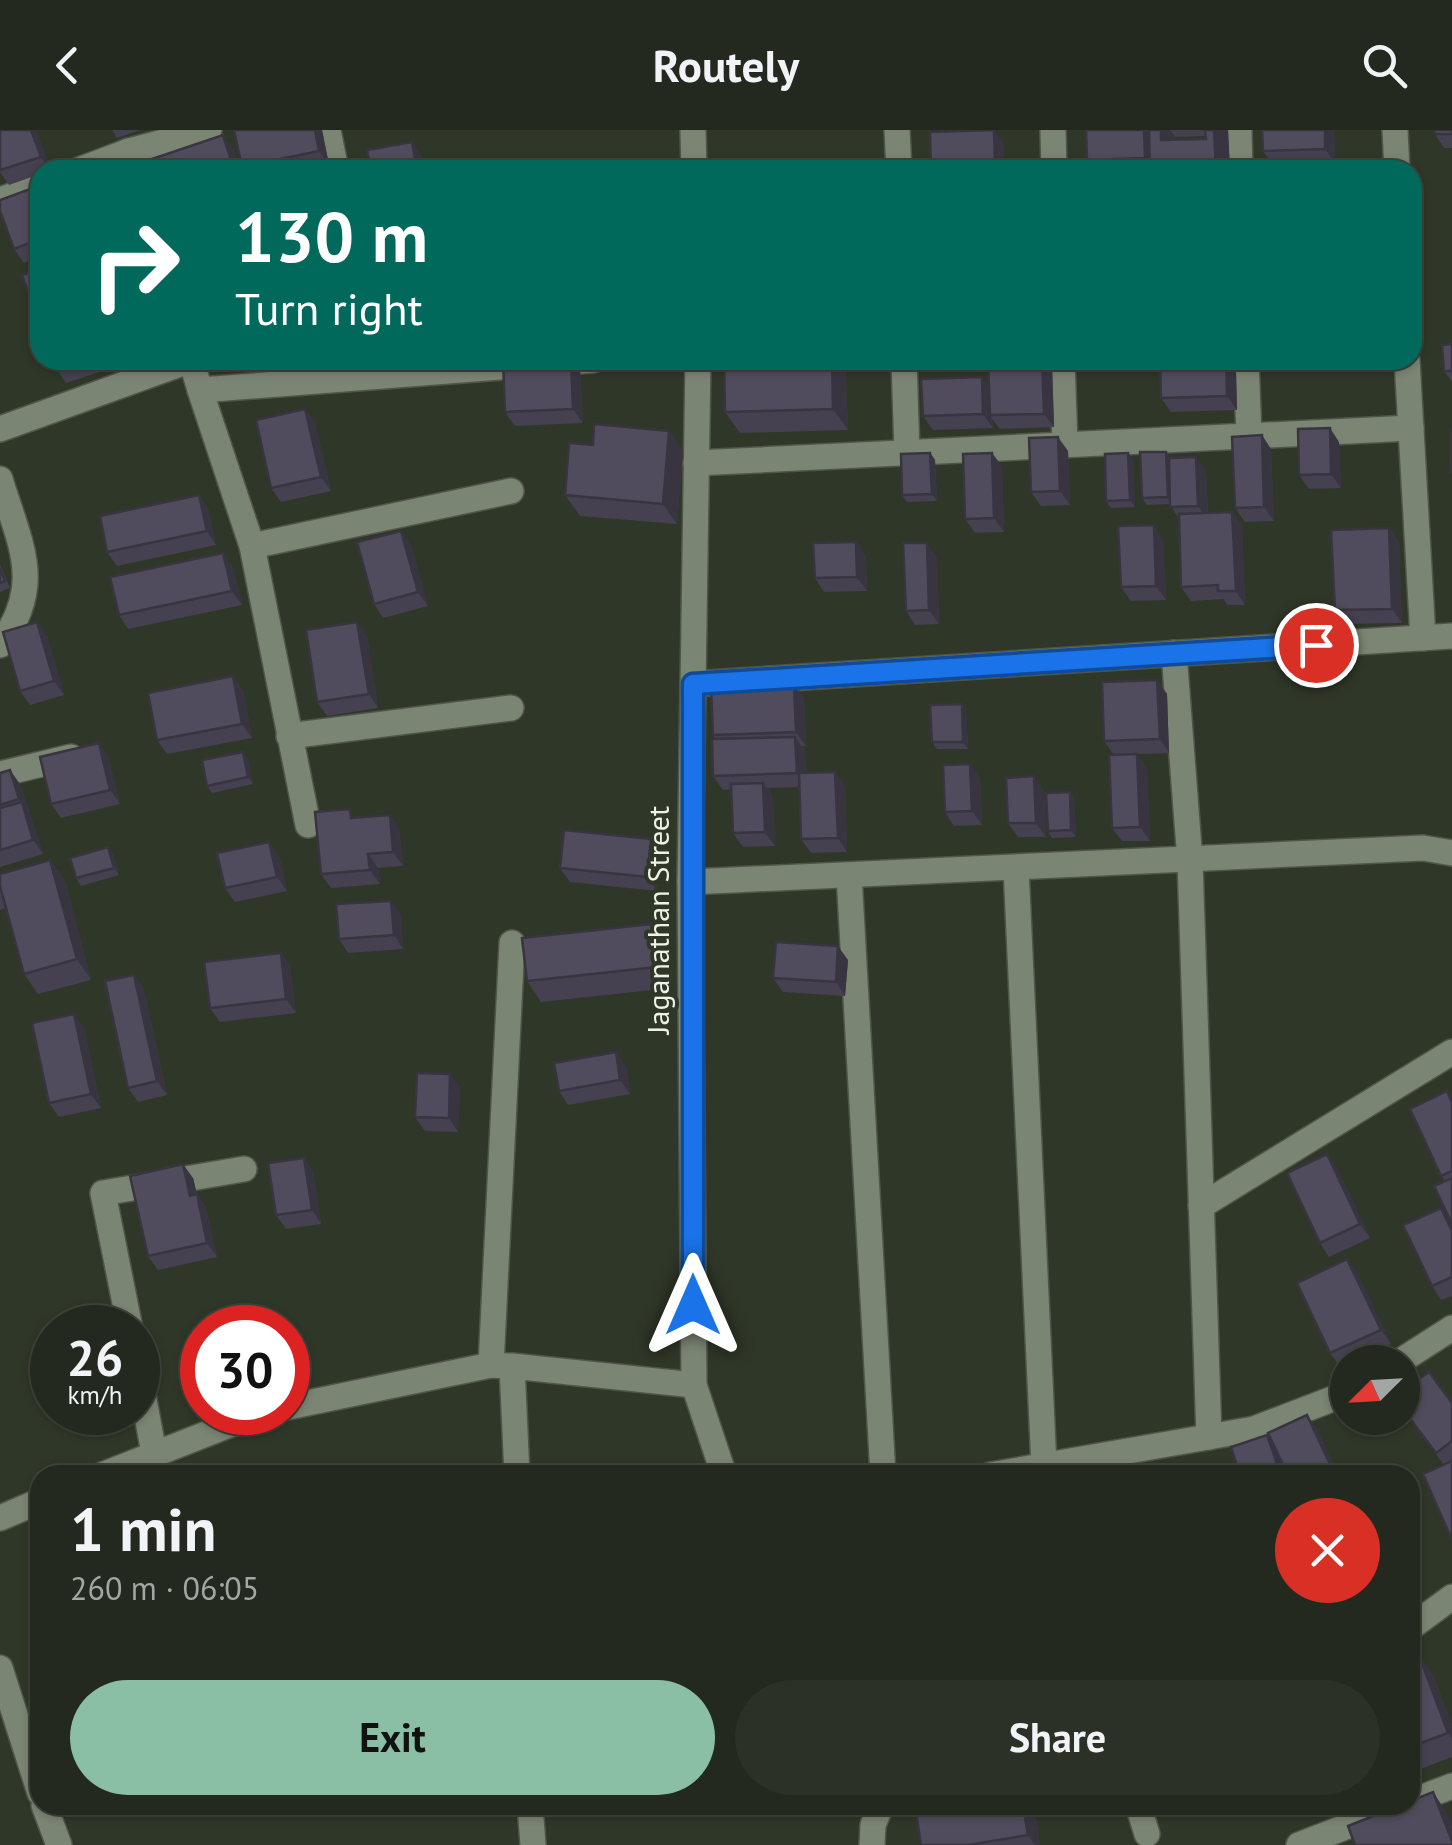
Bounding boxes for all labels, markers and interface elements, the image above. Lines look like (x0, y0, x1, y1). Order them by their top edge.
text: Routely (653, 36, 799, 94)
icon: back (40, 38, 95, 93)
icon: search (1357, 38, 1412, 93)
text: 130 m (235, 191, 428, 281)
icon: right (70, 200, 200, 330)
text: Turn right (235, 279, 423, 337)
pin (1274, 603, 1359, 688)
icon: arrive (1289, 618, 1344, 673)
street label: Jaganathan Street (638, 806, 677, 1036)
position arrow (641, 1253, 745, 1357)
speed limit sign: 30 (180, 1305, 310, 1435)
text: 26 (67, 1325, 123, 1390)
north arrow (1330, 1345, 1420, 1435)
map controls (1330, 1345, 1420, 1435)
text: km/h (68, 1379, 122, 1411)
text: 1 min (70, 1490, 216, 1568)
button: close (1275, 1498, 1380, 1603)
text: 260 m · 06:05 (70, 1567, 259, 1609)
button: Exit (70, 1680, 715, 1795)
button: Share (735, 1680, 1380, 1795)

